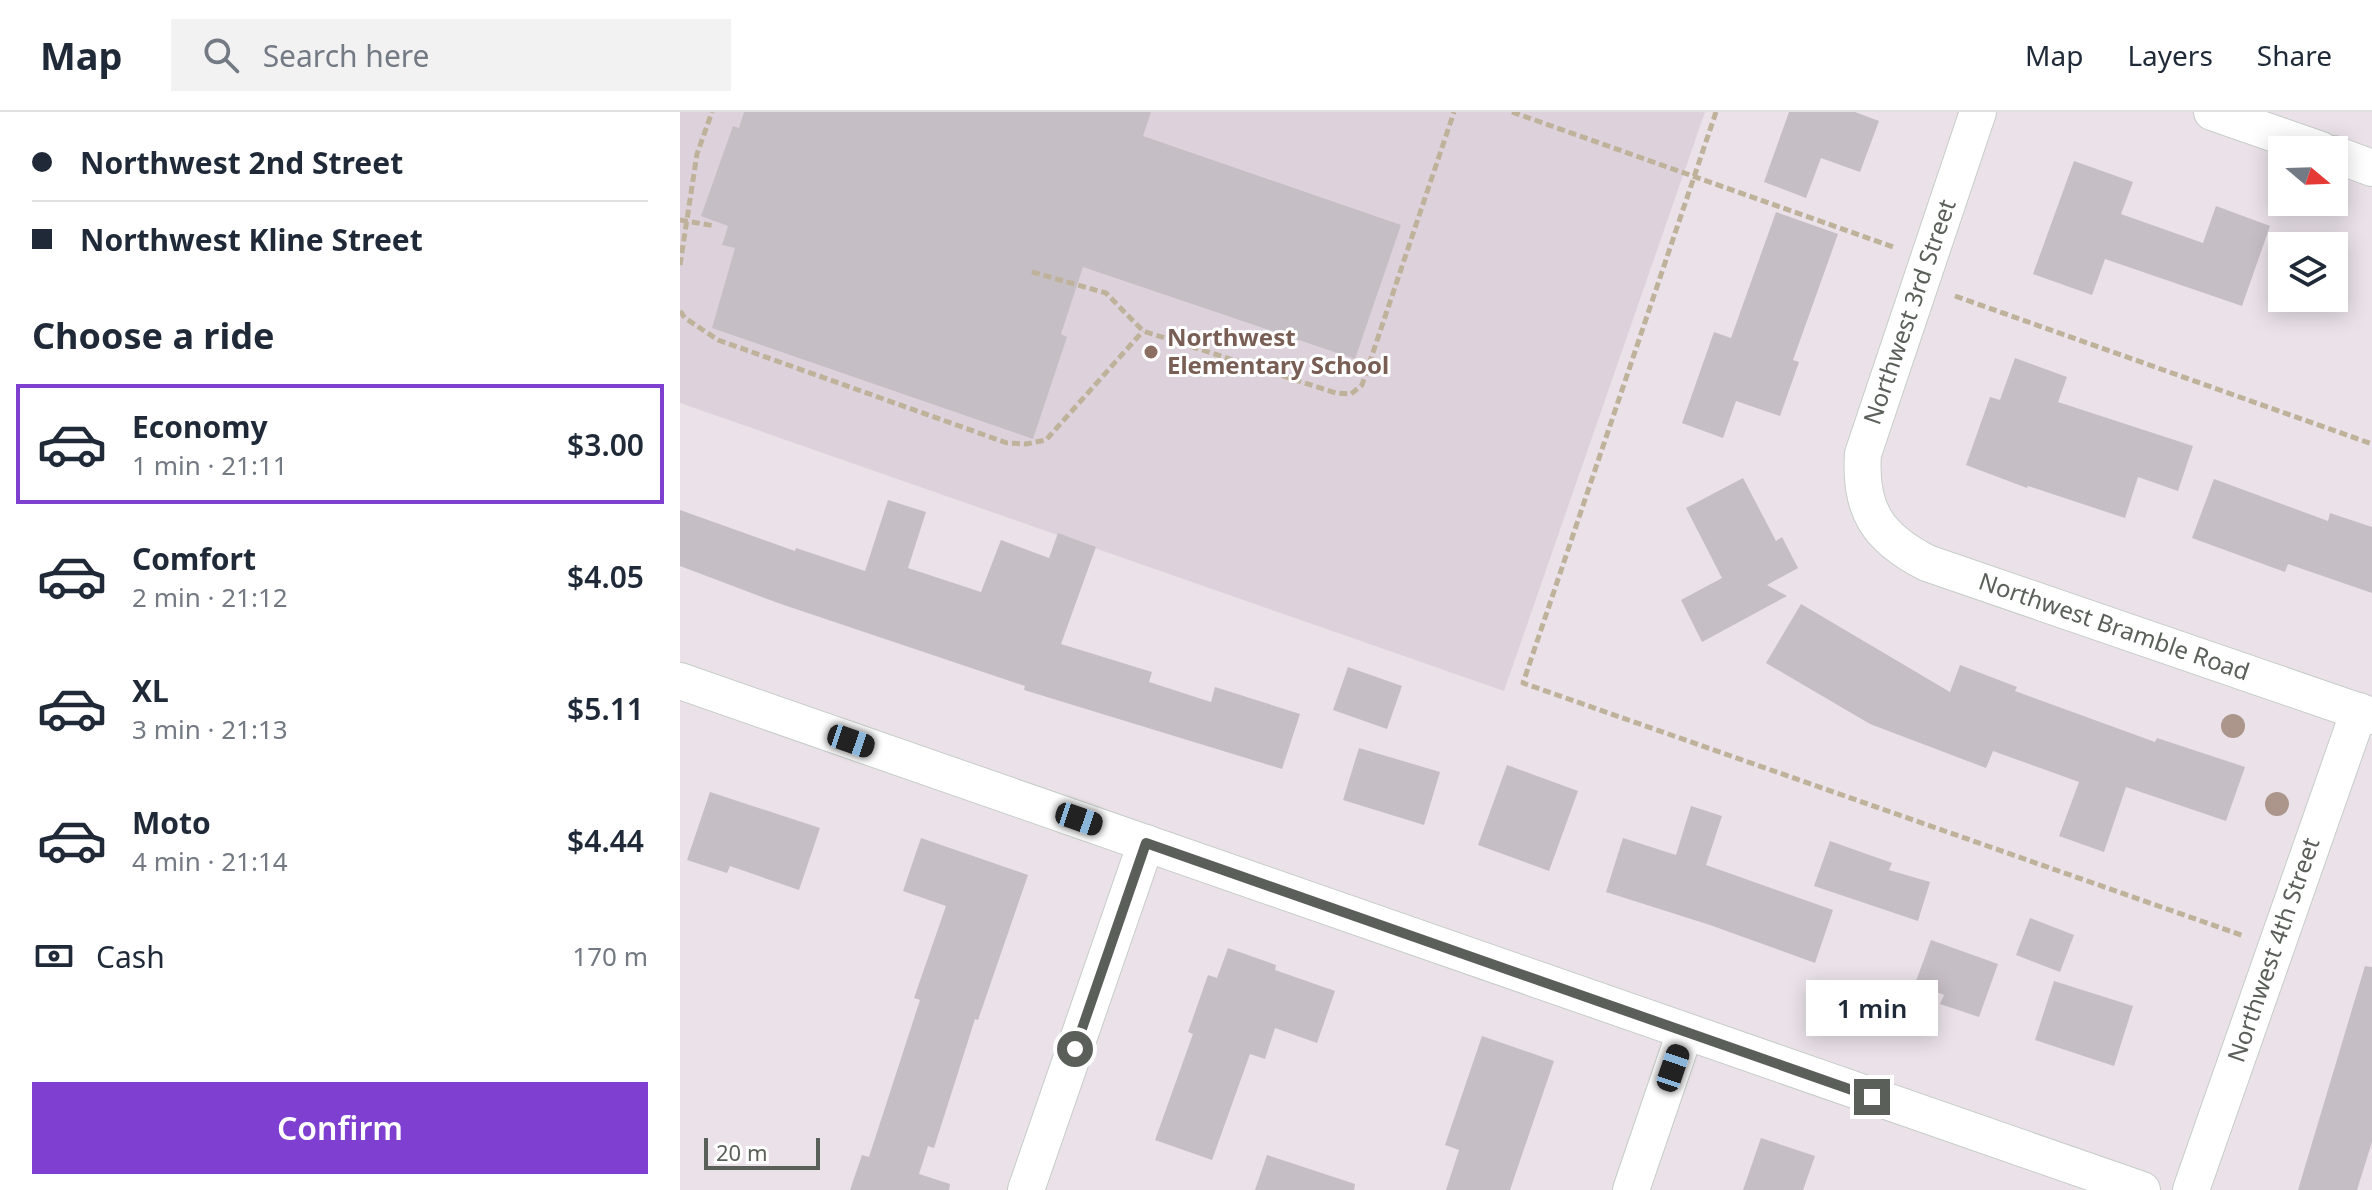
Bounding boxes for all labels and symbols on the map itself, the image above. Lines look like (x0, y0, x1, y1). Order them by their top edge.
north arrow (2268, 136, 2348, 216)
street label: Northwest 3rd Street (1855, 194, 1963, 429)
place label: Northwest Elementary School (1167, 320, 1389, 381)
marker: Northwest Elementary School (1142, 343, 1160, 361)
street label: Northwest Bramble Road (1975, 564, 2254, 687)
car (824, 722, 878, 760)
car (1052, 800, 1106, 838)
street label: Northwest 4th Street (2219, 833, 2327, 1066)
callout: 1 min (1806, 981, 1938, 1037)
route start (1057, 1031, 1093, 1067)
car (1654, 1041, 1692, 1095)
route end (1854, 1079, 1890, 1115)
scale bar (704, 1134, 820, 1170)

